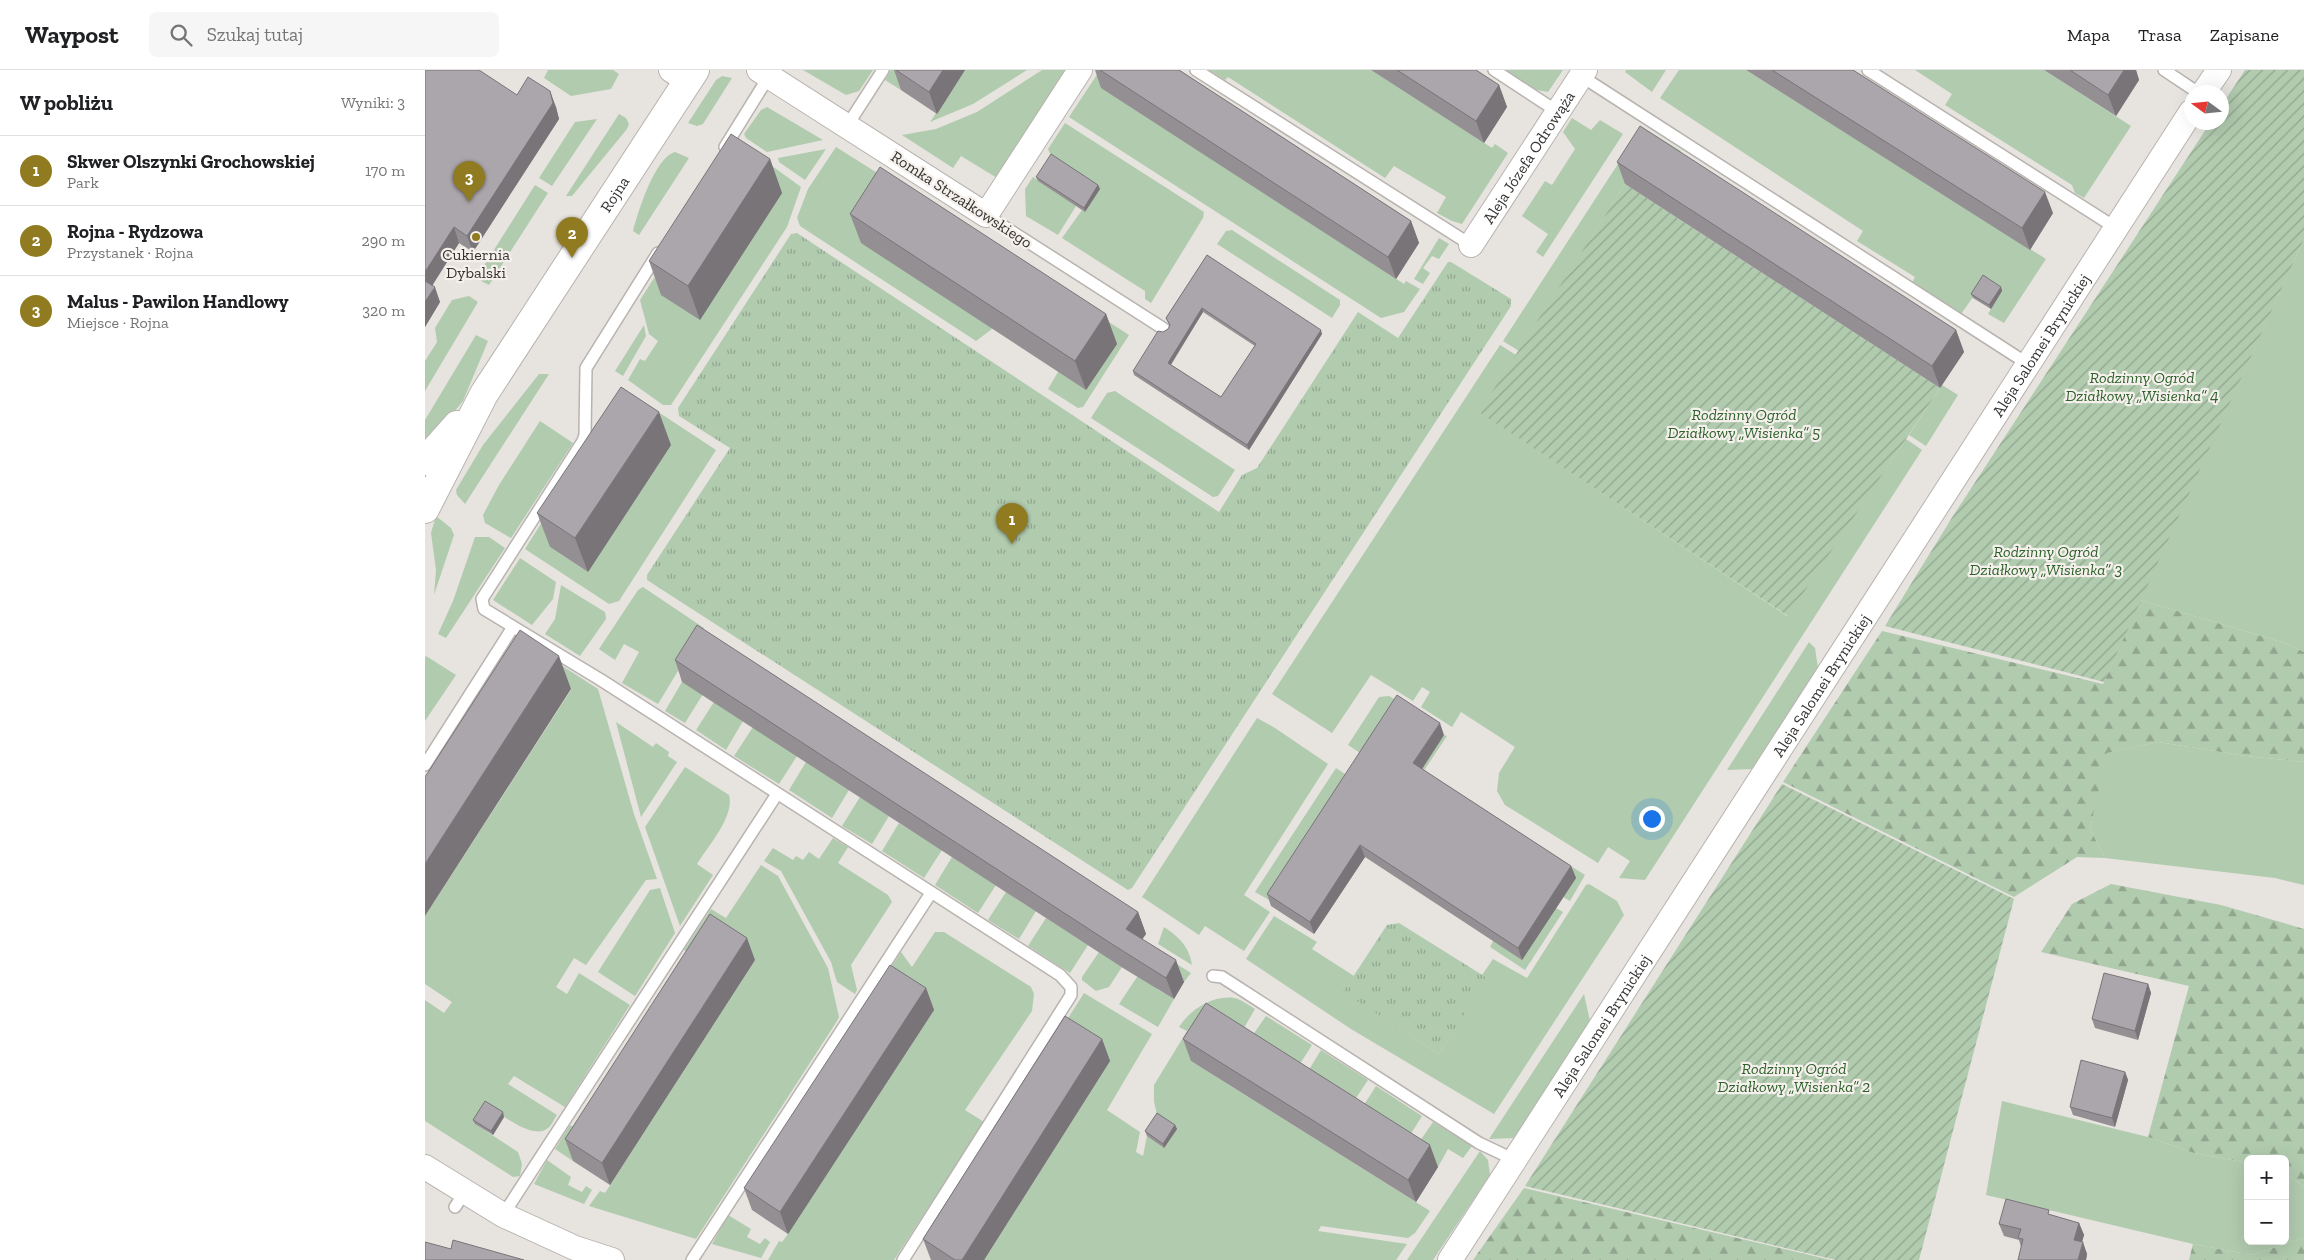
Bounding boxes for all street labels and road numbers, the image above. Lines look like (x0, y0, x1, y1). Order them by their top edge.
street label: Aleja Józefa Odrowąża (1479, 87, 1579, 227)
street label: Romka Strzałkowskiego (888, 147, 1036, 252)
street label: Rojna (596, 173, 633, 216)
street label: Aleja Salomei Brynickiej (1988, 270, 2094, 420)
street label: Aleja Salomei Brynickiej (1768, 611, 1874, 760)
street label: Aleja Salomei Brynickiej (1549, 951, 1655, 1101)

